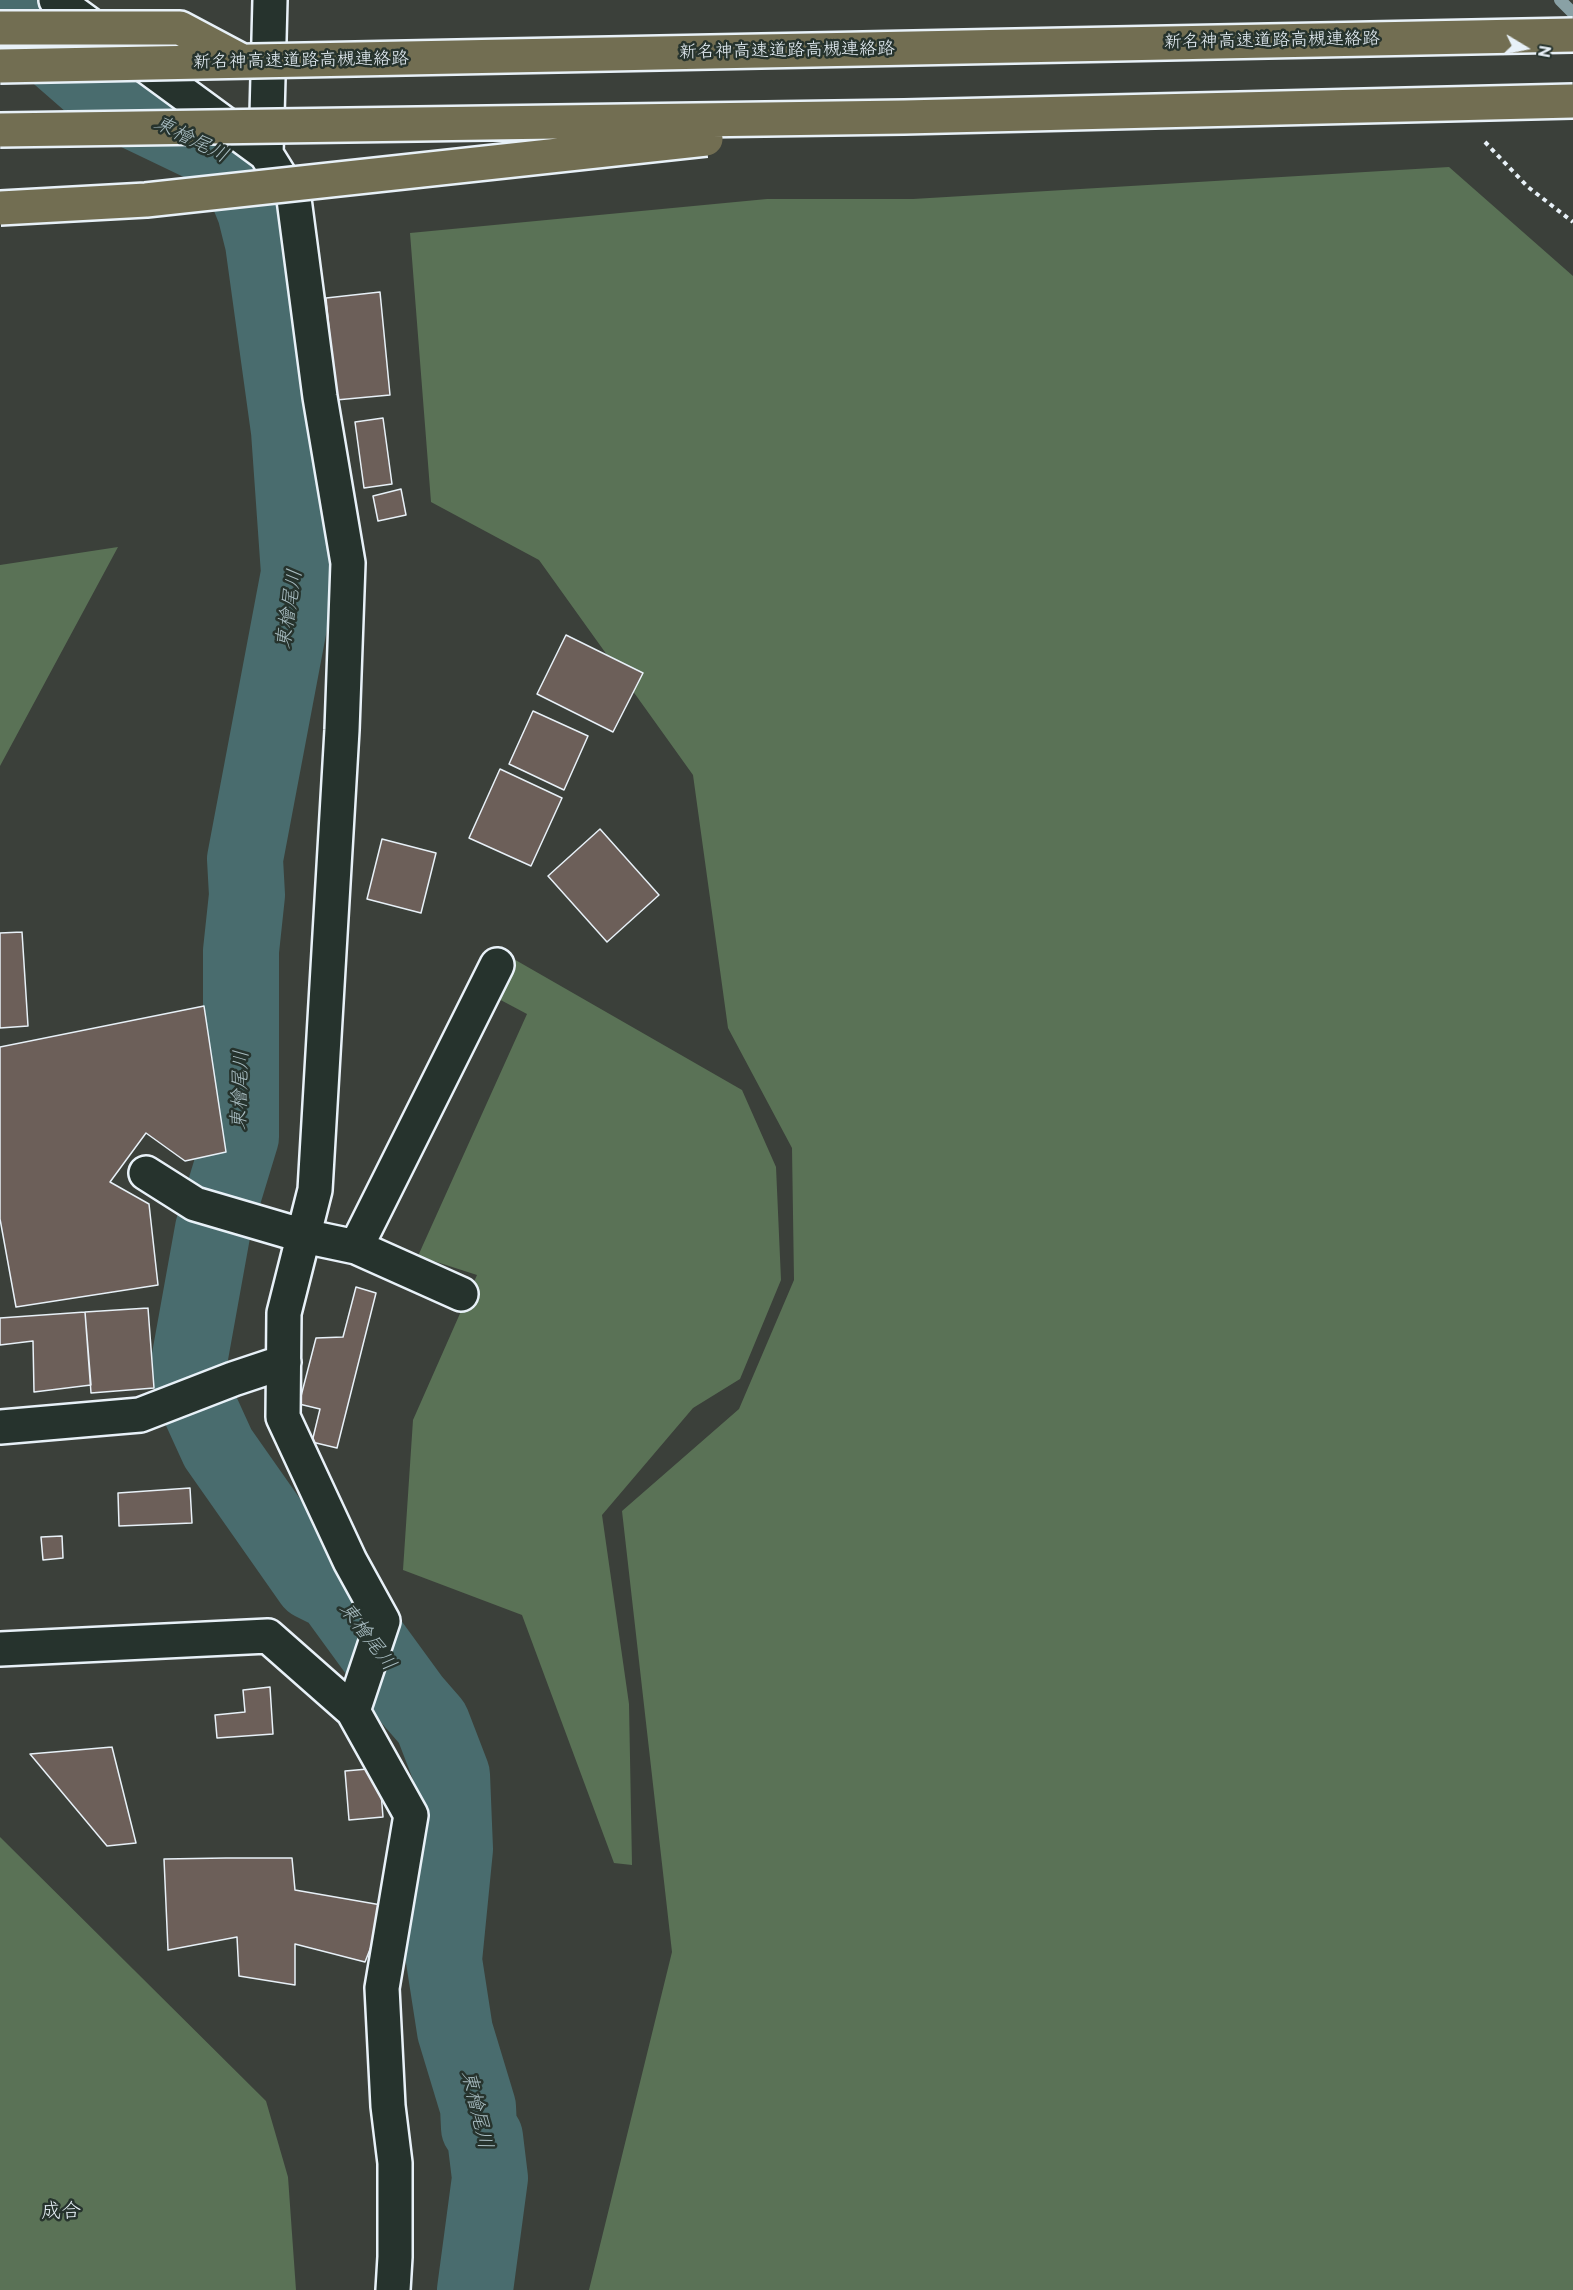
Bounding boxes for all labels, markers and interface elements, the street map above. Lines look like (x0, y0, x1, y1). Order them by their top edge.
north arrow (1495, 18, 1555, 78)
street label: 新名神高速道路高槻連絡路 (1164, 28, 1380, 54)
street label: 新名神高速道路高槻連絡路 (679, 38, 895, 64)
text: N (1533, 44, 1554, 59)
street label: 新名神高速道路高槻連絡路 (193, 48, 409, 74)
water label: 東檜尾川 (150, 111, 232, 169)
water label: 東檜尾川 (272, 568, 308, 650)
water label: 東檜尾川 (228, 1050, 254, 1130)
water label: 東檜尾川 (333, 1598, 401, 1676)
water label: 東檜尾川 (455, 2068, 497, 2152)
district label: 成合 (41, 2200, 81, 2224)

